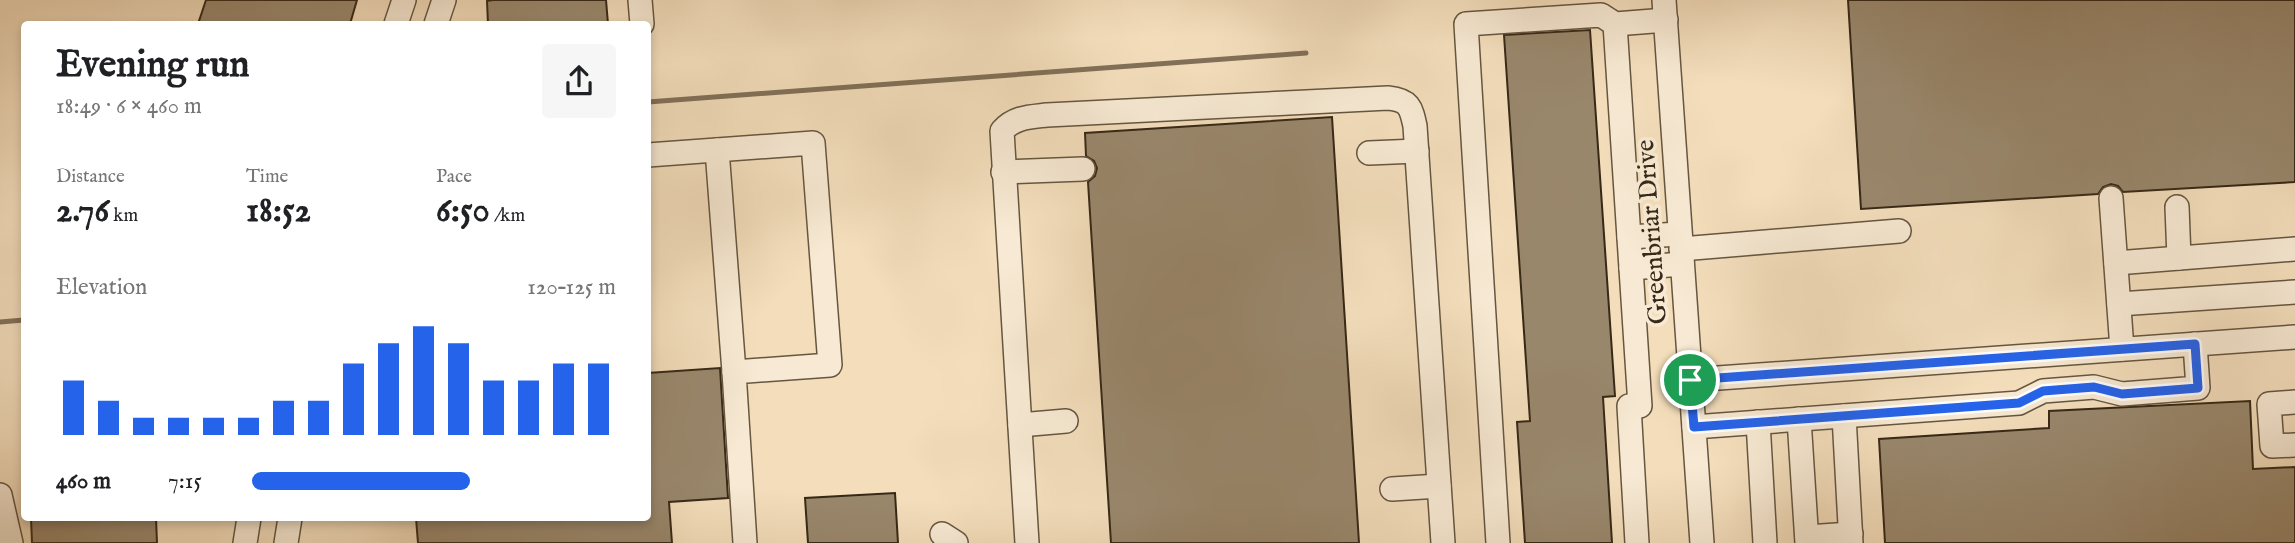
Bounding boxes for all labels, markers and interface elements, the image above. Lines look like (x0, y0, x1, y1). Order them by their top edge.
text: Evening run (56, 42, 250, 90)
button: share (542, 44, 616, 118)
text: 18:49 · 6 × 460 m (56, 92, 202, 121)
street label: Greenbriar Drive (1629, 138, 1675, 326)
text: Distance (56, 165, 125, 189)
text: Time (246, 165, 288, 189)
text: Pace (436, 165, 472, 189)
text: 2.76 (56, 189, 109, 234)
text: 18:52 (246, 189, 311, 234)
text: 6:50 (436, 189, 490, 234)
text: km (109, 204, 138, 228)
text: /km (490, 204, 525, 228)
text: Elevation (56, 273, 147, 302)
text: 120–125 m (527, 273, 616, 302)
pin (1660, 350, 1720, 410)
icon: arrive (1671, 361, 1709, 399)
text: 460 m (56, 467, 111, 496)
text: 7:15 (168, 467, 202, 496)

